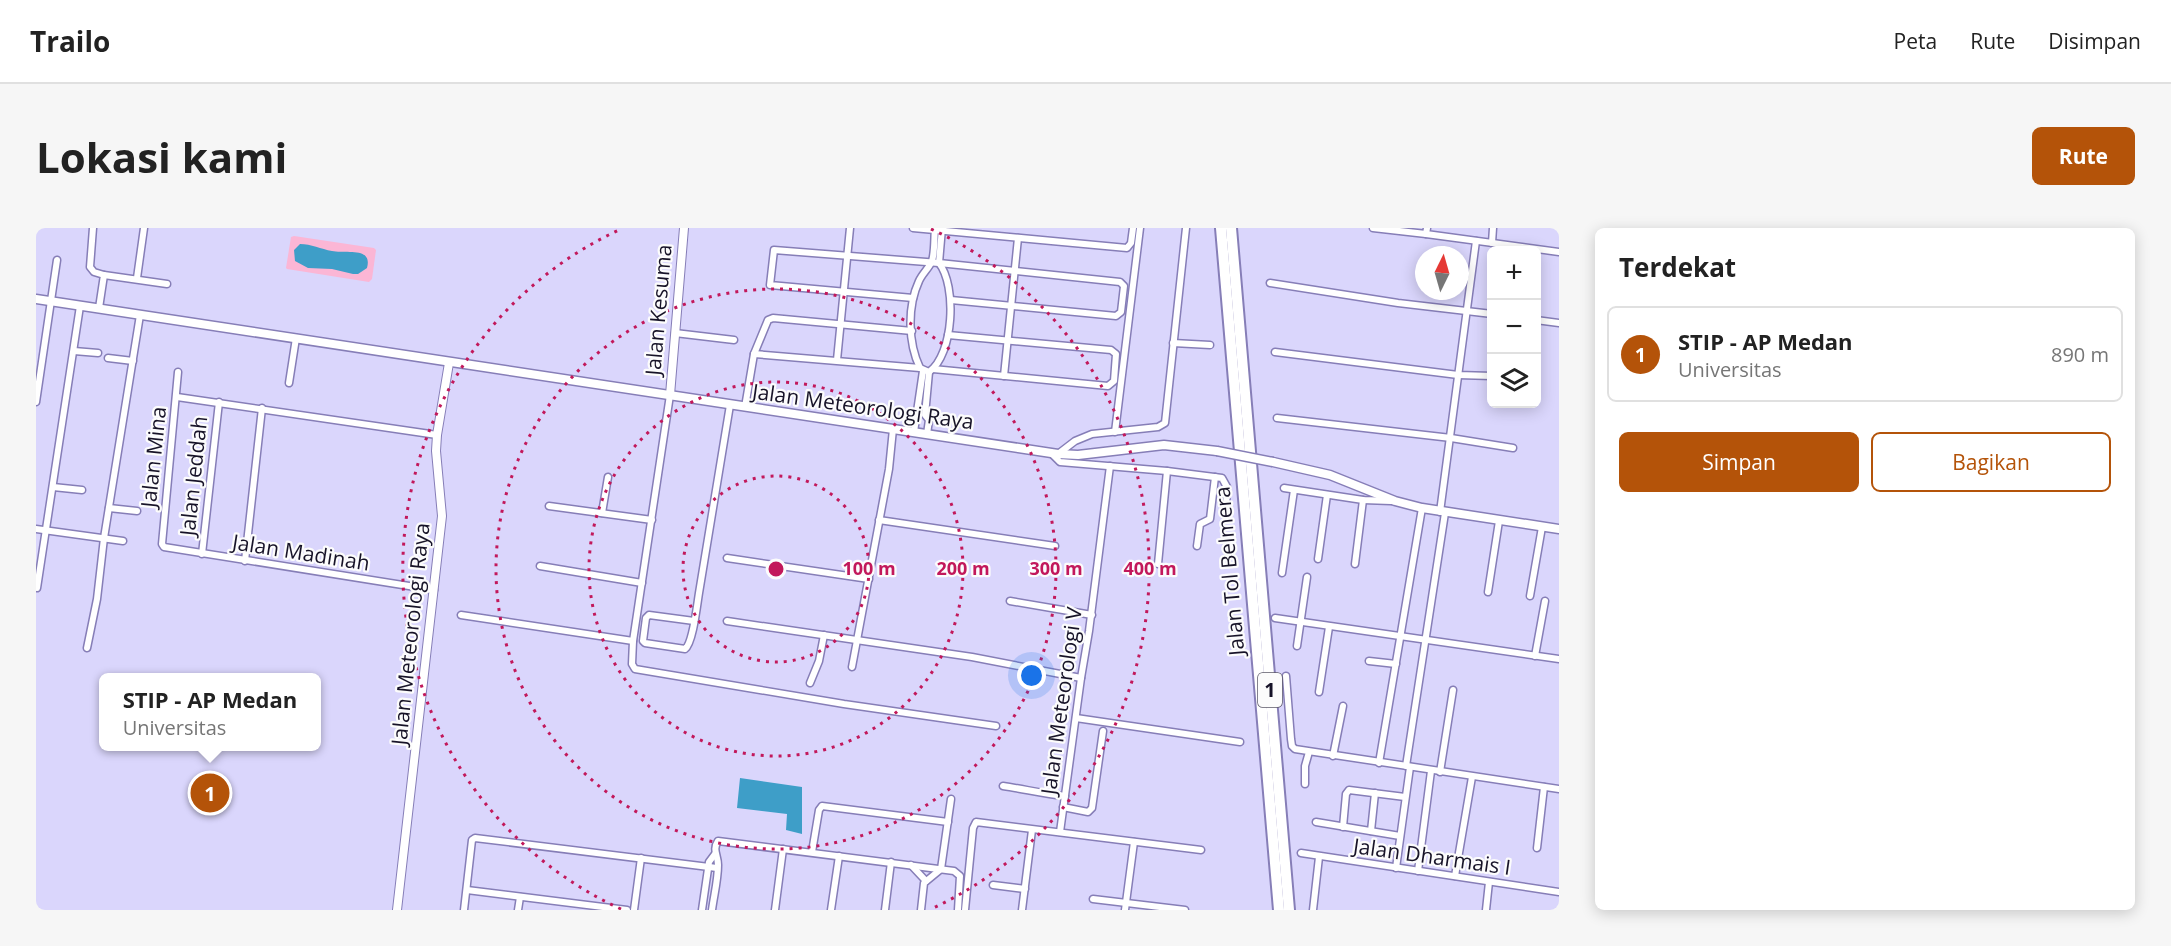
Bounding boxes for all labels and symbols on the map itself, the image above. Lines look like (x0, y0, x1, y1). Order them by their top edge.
street label: Jalan Kesuma (638, 243, 678, 379)
north arrow (1415, 246, 1469, 300)
street label: Jalan Meteorologi Raya (749, 376, 976, 435)
street label: Jalan Mina (134, 405, 172, 511)
street label: Jalan Jeddah (173, 415, 213, 539)
street label: Jalan Tol Belmera (1208, 485, 1251, 659)
street label: Jalan Meteorologi Raya (384, 521, 436, 748)
street label: Jalan Madinah (228, 527, 372, 577)
text: 100 m (842, 556, 896, 580)
text: 200 m (936, 556, 990, 580)
text: 300 m (1029, 556, 1083, 580)
text: 400 m (1123, 556, 1177, 580)
centre of rings (766, 559, 786, 579)
street label: Jalan Meteorologi V (1034, 605, 1088, 798)
your location (1017, 661, 1046, 690)
road number: 1 (1258, 673, 1282, 707)
pin: 1 (190, 770, 230, 816)
street label: Jalan Dharmais I (1350, 831, 1513, 881)

